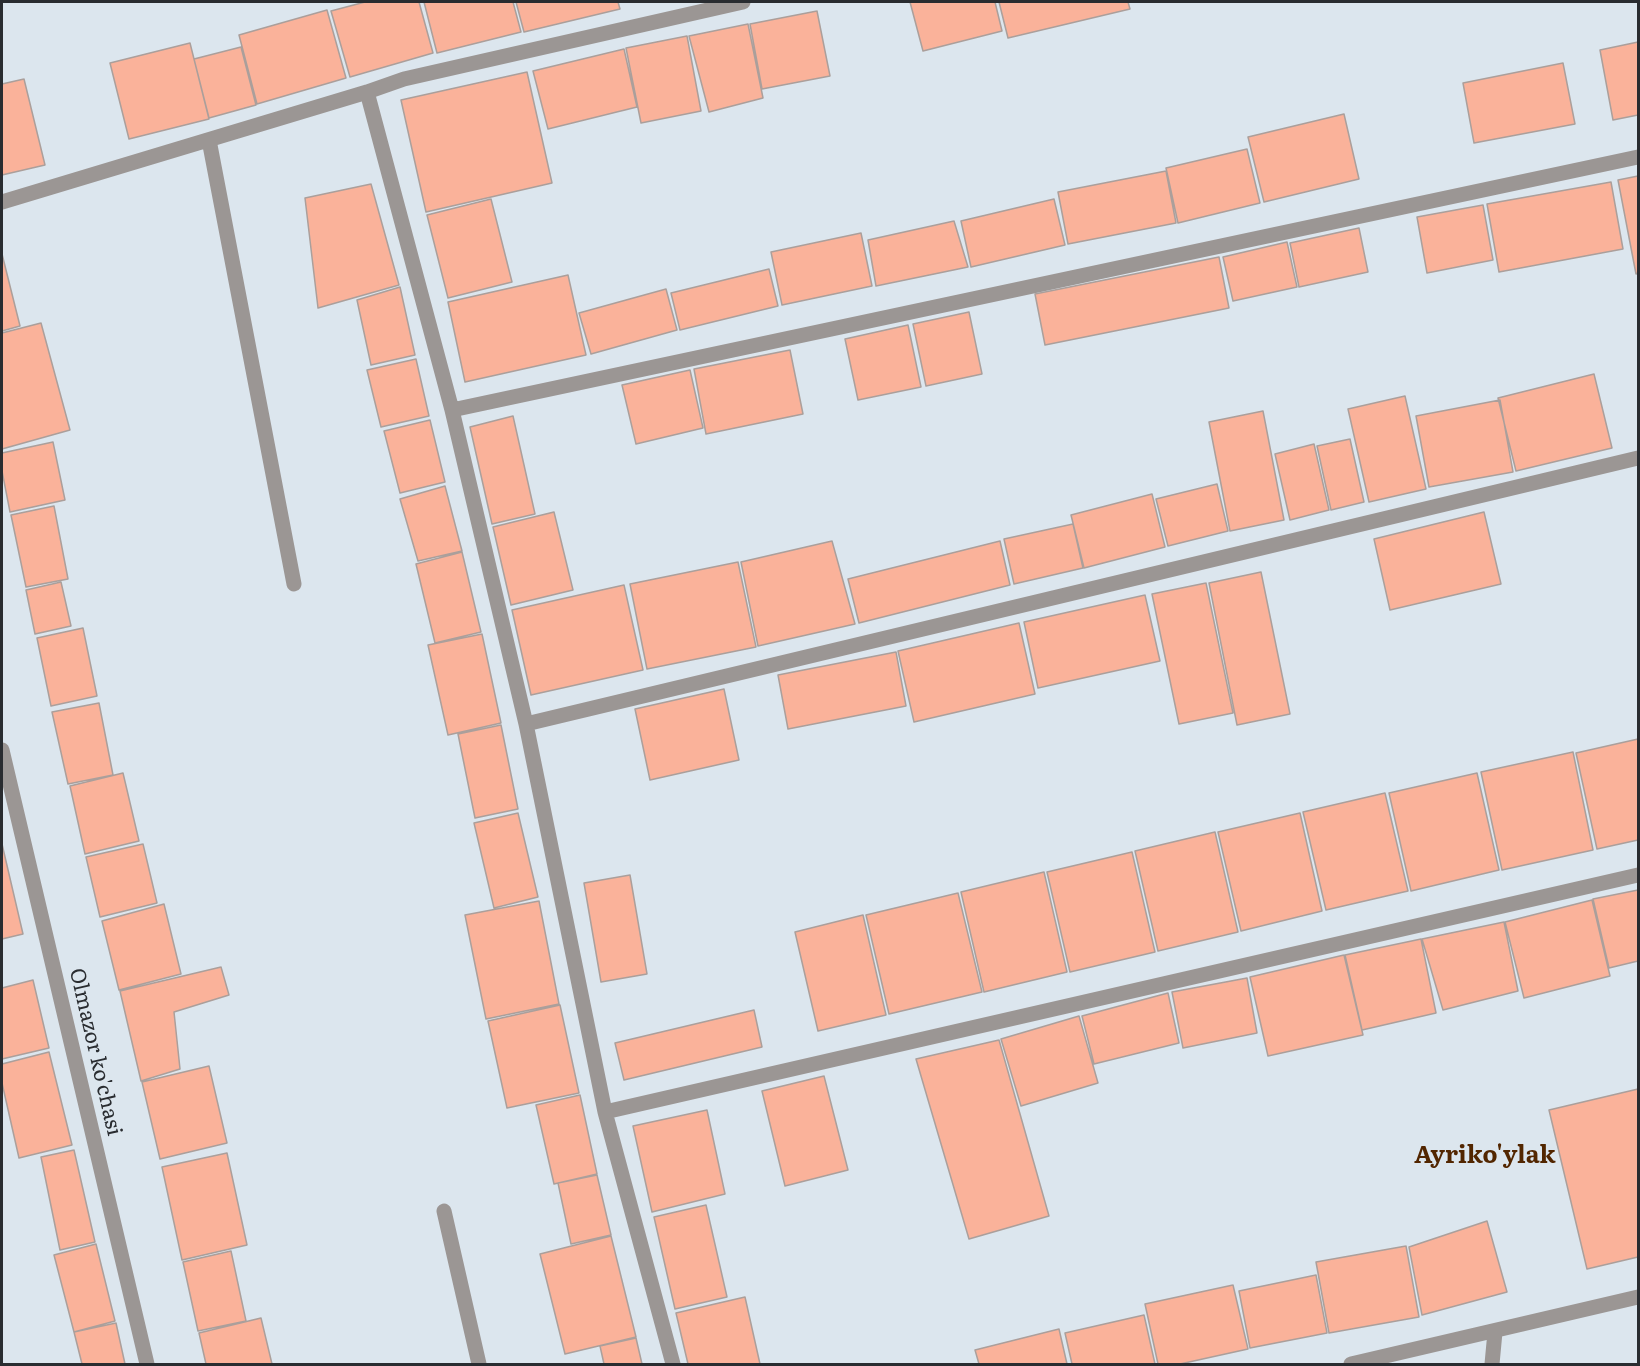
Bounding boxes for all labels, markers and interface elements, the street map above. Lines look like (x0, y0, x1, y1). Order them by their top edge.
street label: Olmazor ko'chasi (63, 966, 127, 1138)
district label: Ayriko'ylak (1414, 1142, 1556, 1170)

